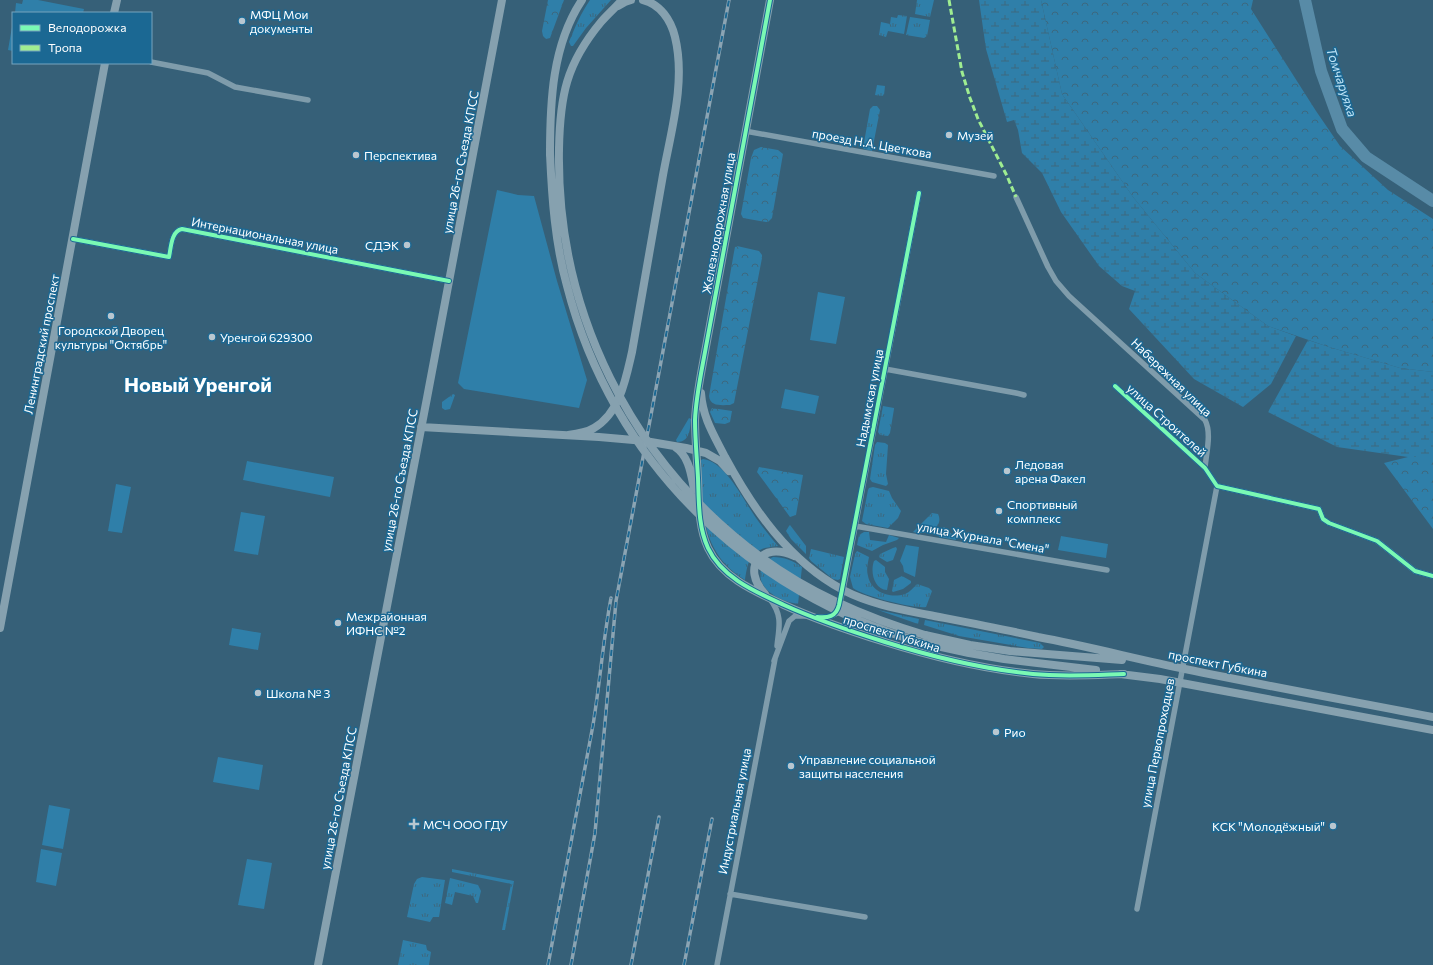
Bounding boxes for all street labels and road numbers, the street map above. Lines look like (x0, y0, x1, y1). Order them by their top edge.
street label: улица 26-го Съезда КПСС (439, 89, 481, 235)
street label: проезд Н.А. Цветкова (811, 126, 933, 160)
street label: Железнодорожная улица (699, 151, 737, 295)
street label: Интернациональная улица (190, 214, 340, 256)
street label: Ленинградский проспект (21, 273, 61, 415)
street label: Набережная улица (1129, 335, 1215, 419)
street label: Надымская улица (853, 348, 885, 448)
street label: улица Строителей (1124, 381, 1210, 459)
street label: улица 26-го Съезда КПСС (378, 407, 420, 553)
street label: улица Журнала "Смена" (916, 518, 1050, 556)
street label: проспект Губкина (842, 612, 942, 654)
street label: проспект Губкина (1167, 647, 1269, 679)
street label: улица Первопроходцев (1138, 677, 1176, 809)
street label: улица 26-го Съезда КПСС (317, 725, 359, 871)
street label: Индустриальная улица (715, 747, 753, 875)

